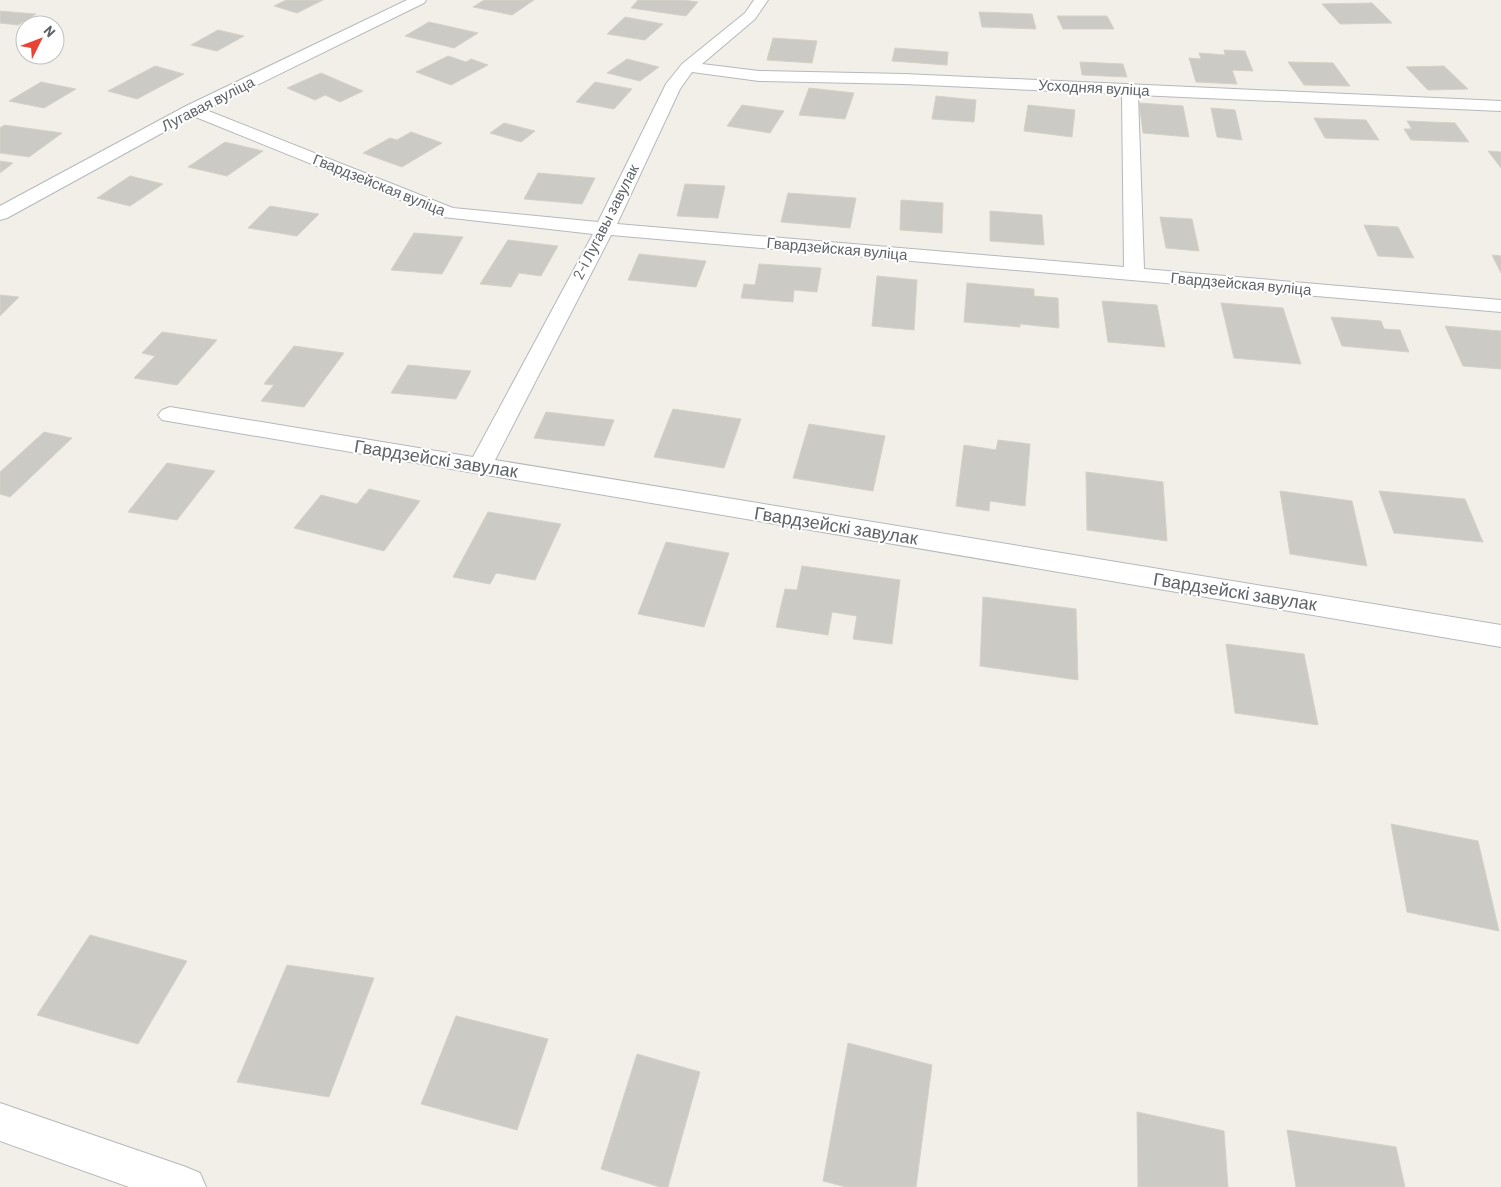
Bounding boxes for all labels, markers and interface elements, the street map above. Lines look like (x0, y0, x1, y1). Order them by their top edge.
north arrow (15, 15, 65, 65)
text: N (41, 22, 59, 40)
street label: Лугавая вуліца (158, 72, 258, 134)
street label: Усходняя вуліца (1038, 75, 1151, 99)
street label: Гвардзейская вуліца (310, 149, 449, 219)
street label: 2-і Лугавы завулак (568, 161, 642, 282)
street label: Гвардзейская вуліца (766, 233, 909, 263)
street label: Гвардзейская вуліца (1170, 268, 1313, 298)
street label: Гвардзейскі завулак (353, 434, 520, 482)
street label: Гвардзейскі завулак (753, 501, 920, 549)
street label: Гвардзейскі завулак (1152, 567, 1319, 615)

